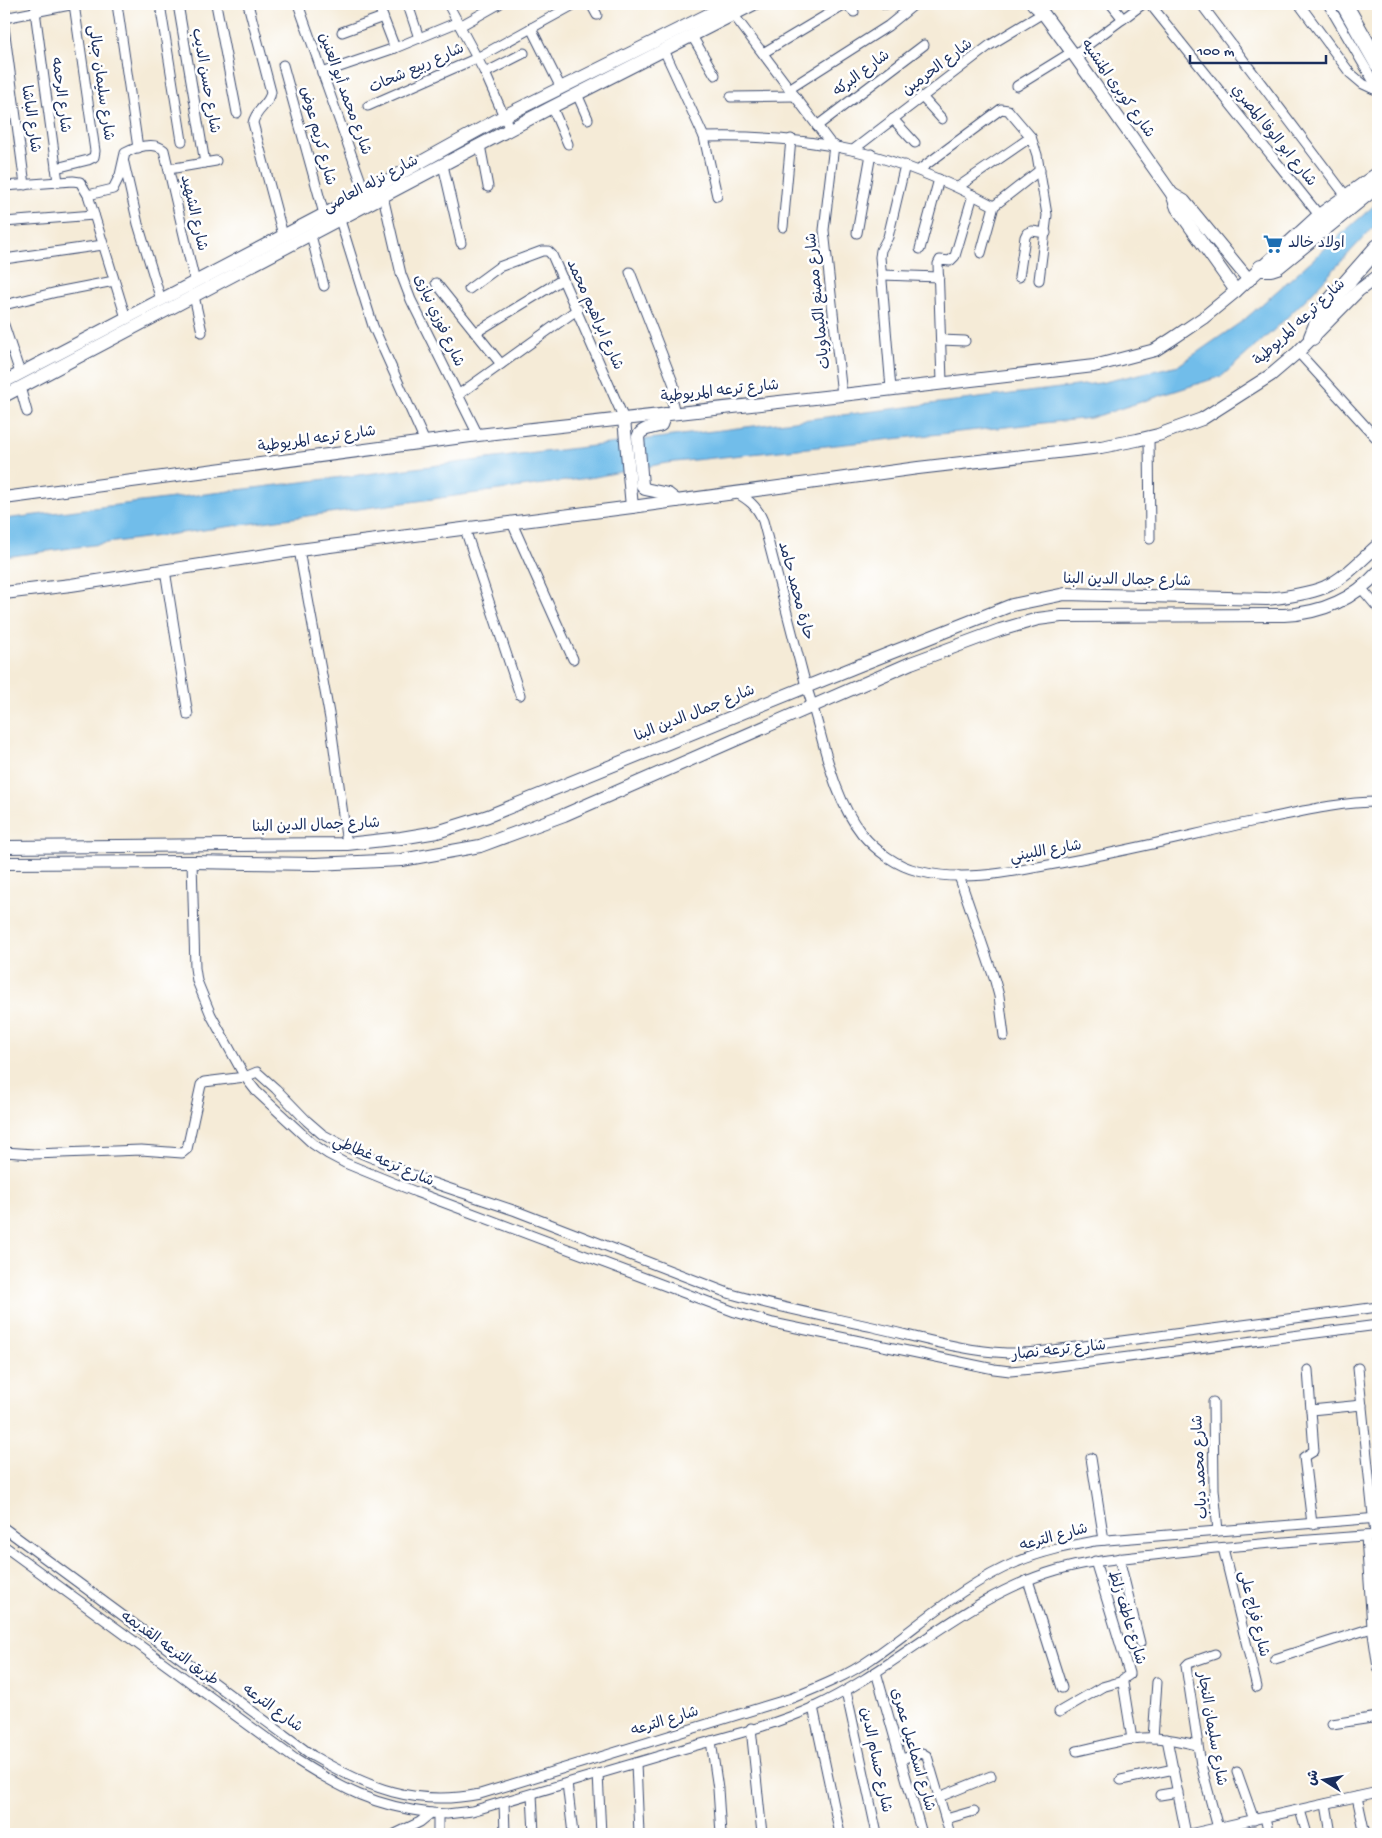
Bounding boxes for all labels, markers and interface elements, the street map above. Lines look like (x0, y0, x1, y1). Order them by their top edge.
street label: شارع سليمان جبالى (83, 24, 117, 142)
street label: شارع حسن الديب (187, 27, 223, 135)
street label: شارع محمد أبو العنين (313, 30, 376, 158)
scale bar (1190, 32, 1326, 64)
street label: شارع الحرمين (899, 36, 977, 100)
street label: شارع كوبرى المنشيه (1076, 36, 1158, 142)
street label: شارع ربيع شحات (367, 40, 467, 98)
text: 100 m (1196, 43, 1235, 61)
street label: شارع البركه (830, 47, 894, 101)
street label: شارع الرحمه (46, 56, 74, 134)
street label: شارع ابو الوفا المصري (1226, 82, 1320, 190)
street label: شارع الباشا (16, 84, 44, 154)
street label: شارع كريم عوض (294, 85, 339, 188)
street label: شارع نزله العاصى (320, 152, 422, 218)
street label: شارع الشهيد (176, 173, 210, 253)
street label: شارع مصنع الكيماويات (803, 232, 835, 370)
supermarket icon: اولاد خالد (1262, 233, 1284, 255)
place label: اولاد خالد (1288, 235, 1345, 253)
street label: شارع ابراهيم محمد (561, 257, 626, 374)
street label: شارع فوزي نيازى (409, 272, 467, 370)
street label: شارع ترعه المريوطية (1250, 276, 1350, 370)
street label: شارع ترعه المريوطية (660, 377, 780, 407)
street label: شارع ترعه المريوطية (257, 423, 377, 457)
street label: حارة محمد حامد (773, 540, 817, 642)
street label: شارع جمال الدين البنا (1063, 571, 1191, 591)
street label: شارع جمال الدين البنا (632, 682, 758, 746)
street label: شارع جمال الدين البنا (252, 815, 380, 837)
street label: شارع اللبيني (1009, 837, 1084, 869)
street label: شارع ترعه غطاطي (329, 1133, 436, 1193)
street label: شارع ترعه نصار (1010, 1337, 1107, 1365)
street label: شارع محمد دياب (1189, 1414, 1213, 1520)
street label: شارع الترعه (1018, 1520, 1090, 1556)
street label: شارع عاطف زلط (1103, 1569, 1149, 1667)
street label: شارع فراج على (1234, 1569, 1272, 1659)
street label: طريق الترعه القديمه (117, 1607, 221, 1691)
street label: شارع سليمان النجار (1192, 1670, 1230, 1787)
street label: شارع الترعه (238, 1681, 306, 1737)
street label: شارع اسماعيل عمرى (886, 1686, 938, 1814)
street label: شارع الترعه (629, 1703, 701, 1741)
street label: شارع حسام الدين (855, 1706, 895, 1814)
north arrow (1300, 1756, 1350, 1806)
text: ش (1304, 1769, 1324, 1787)

